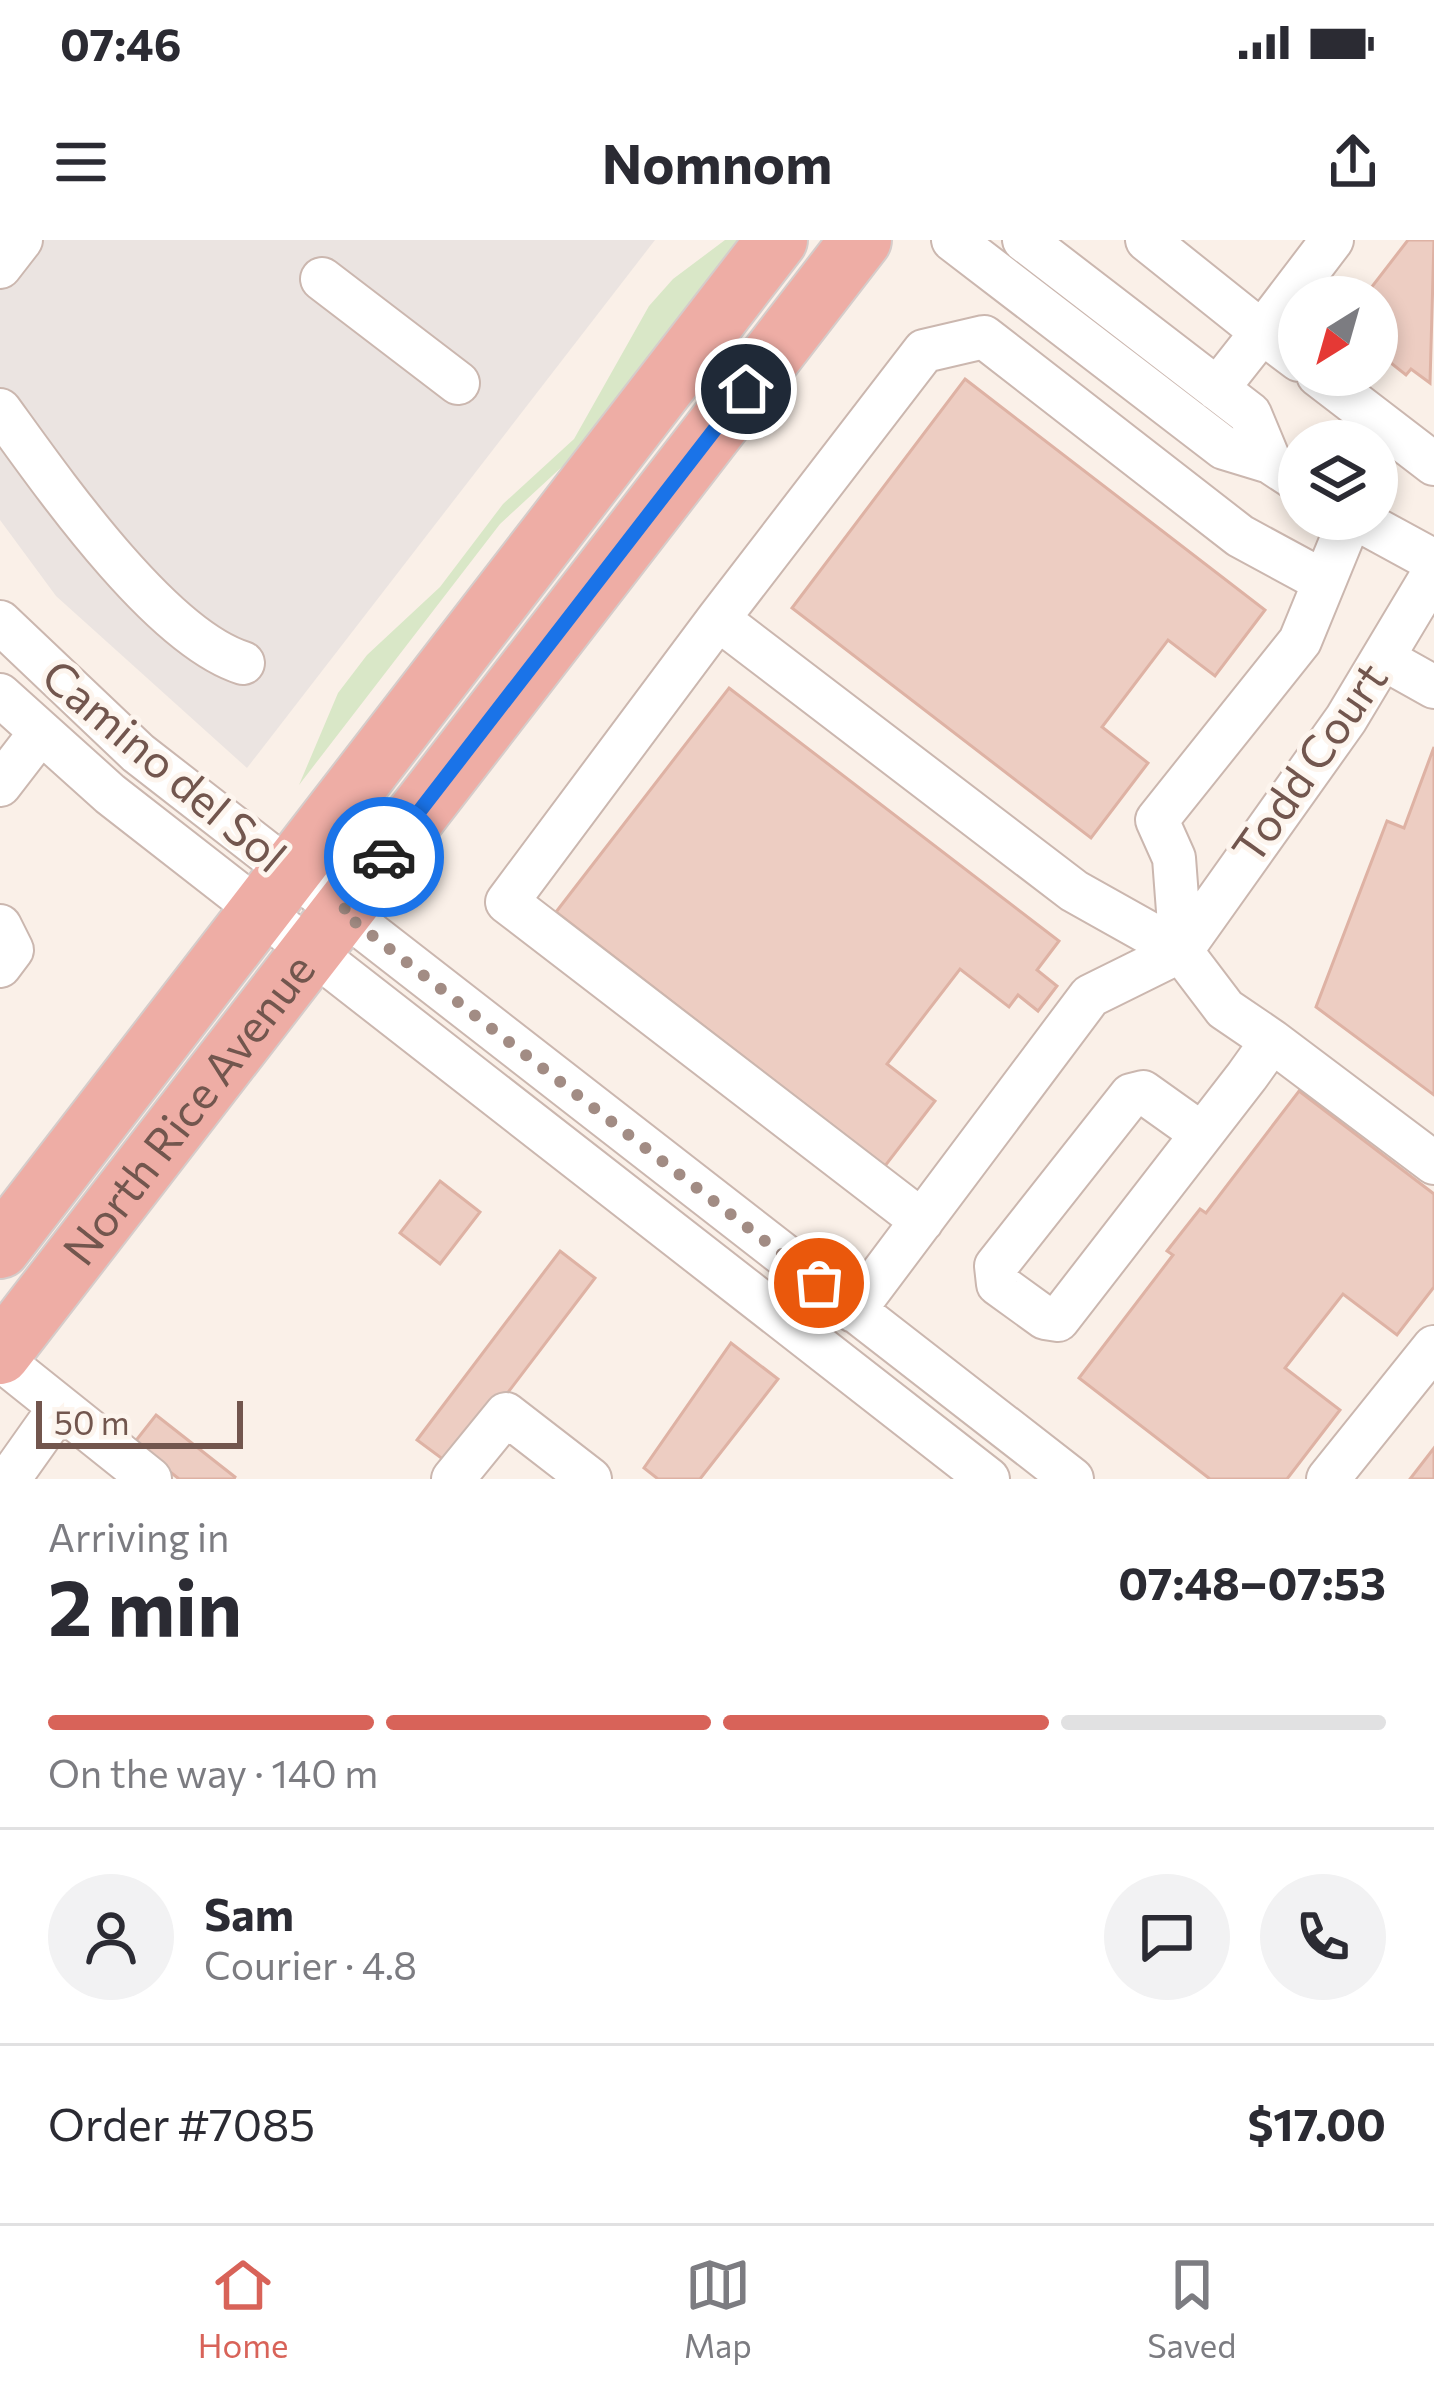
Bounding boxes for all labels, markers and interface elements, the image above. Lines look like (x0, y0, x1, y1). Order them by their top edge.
text: 07:46 (60, 15, 182, 70)
icon: menu (48, 129, 114, 195)
text: Nomnom (602, 129, 832, 195)
icon: share (1320, 129, 1386, 195)
north arrow (1278, 276, 1398, 396)
map controls (1278, 276, 1398, 540)
pin (695, 338, 797, 440)
icon: home (713, 356, 779, 422)
button: layers (1278, 420, 1398, 540)
street label: Camino del Sol (33, 646, 299, 882)
street label: Todd Court (1219, 651, 1397, 872)
courier (324, 797, 444, 917)
icon: car (351, 824, 417, 890)
street label: North Rice Avenue (50, 942, 324, 1274)
pin (768, 1232, 870, 1334)
icon: bag (786, 1250, 852, 1316)
scale bar (36, 1395, 243, 1448)
text: 50 m (54, 1401, 130, 1442)
text: Arriving in (48, 1512, 229, 1560)
text: 07:48–07:53 (1118, 1554, 1386, 1609)
text: 2 min (48, 1557, 242, 1652)
text: On the way · 140 m (48, 1748, 378, 1796)
button: person (48, 1874, 174, 2000)
button: chat (1104, 1874, 1230, 2000)
button: phone (1260, 1874, 1386, 2000)
text: Sam (204, 1885, 294, 1940)
text: Courier · 4.8 (204, 1940, 417, 1988)
text: Order #7085 (48, 2095, 315, 2150)
text: $17.00 (1248, 2095, 1386, 2150)
tab: Home (198, 2252, 288, 2365)
tab: Map (684, 2252, 752, 2365)
tab: Saved (1147, 2252, 1236, 2365)

